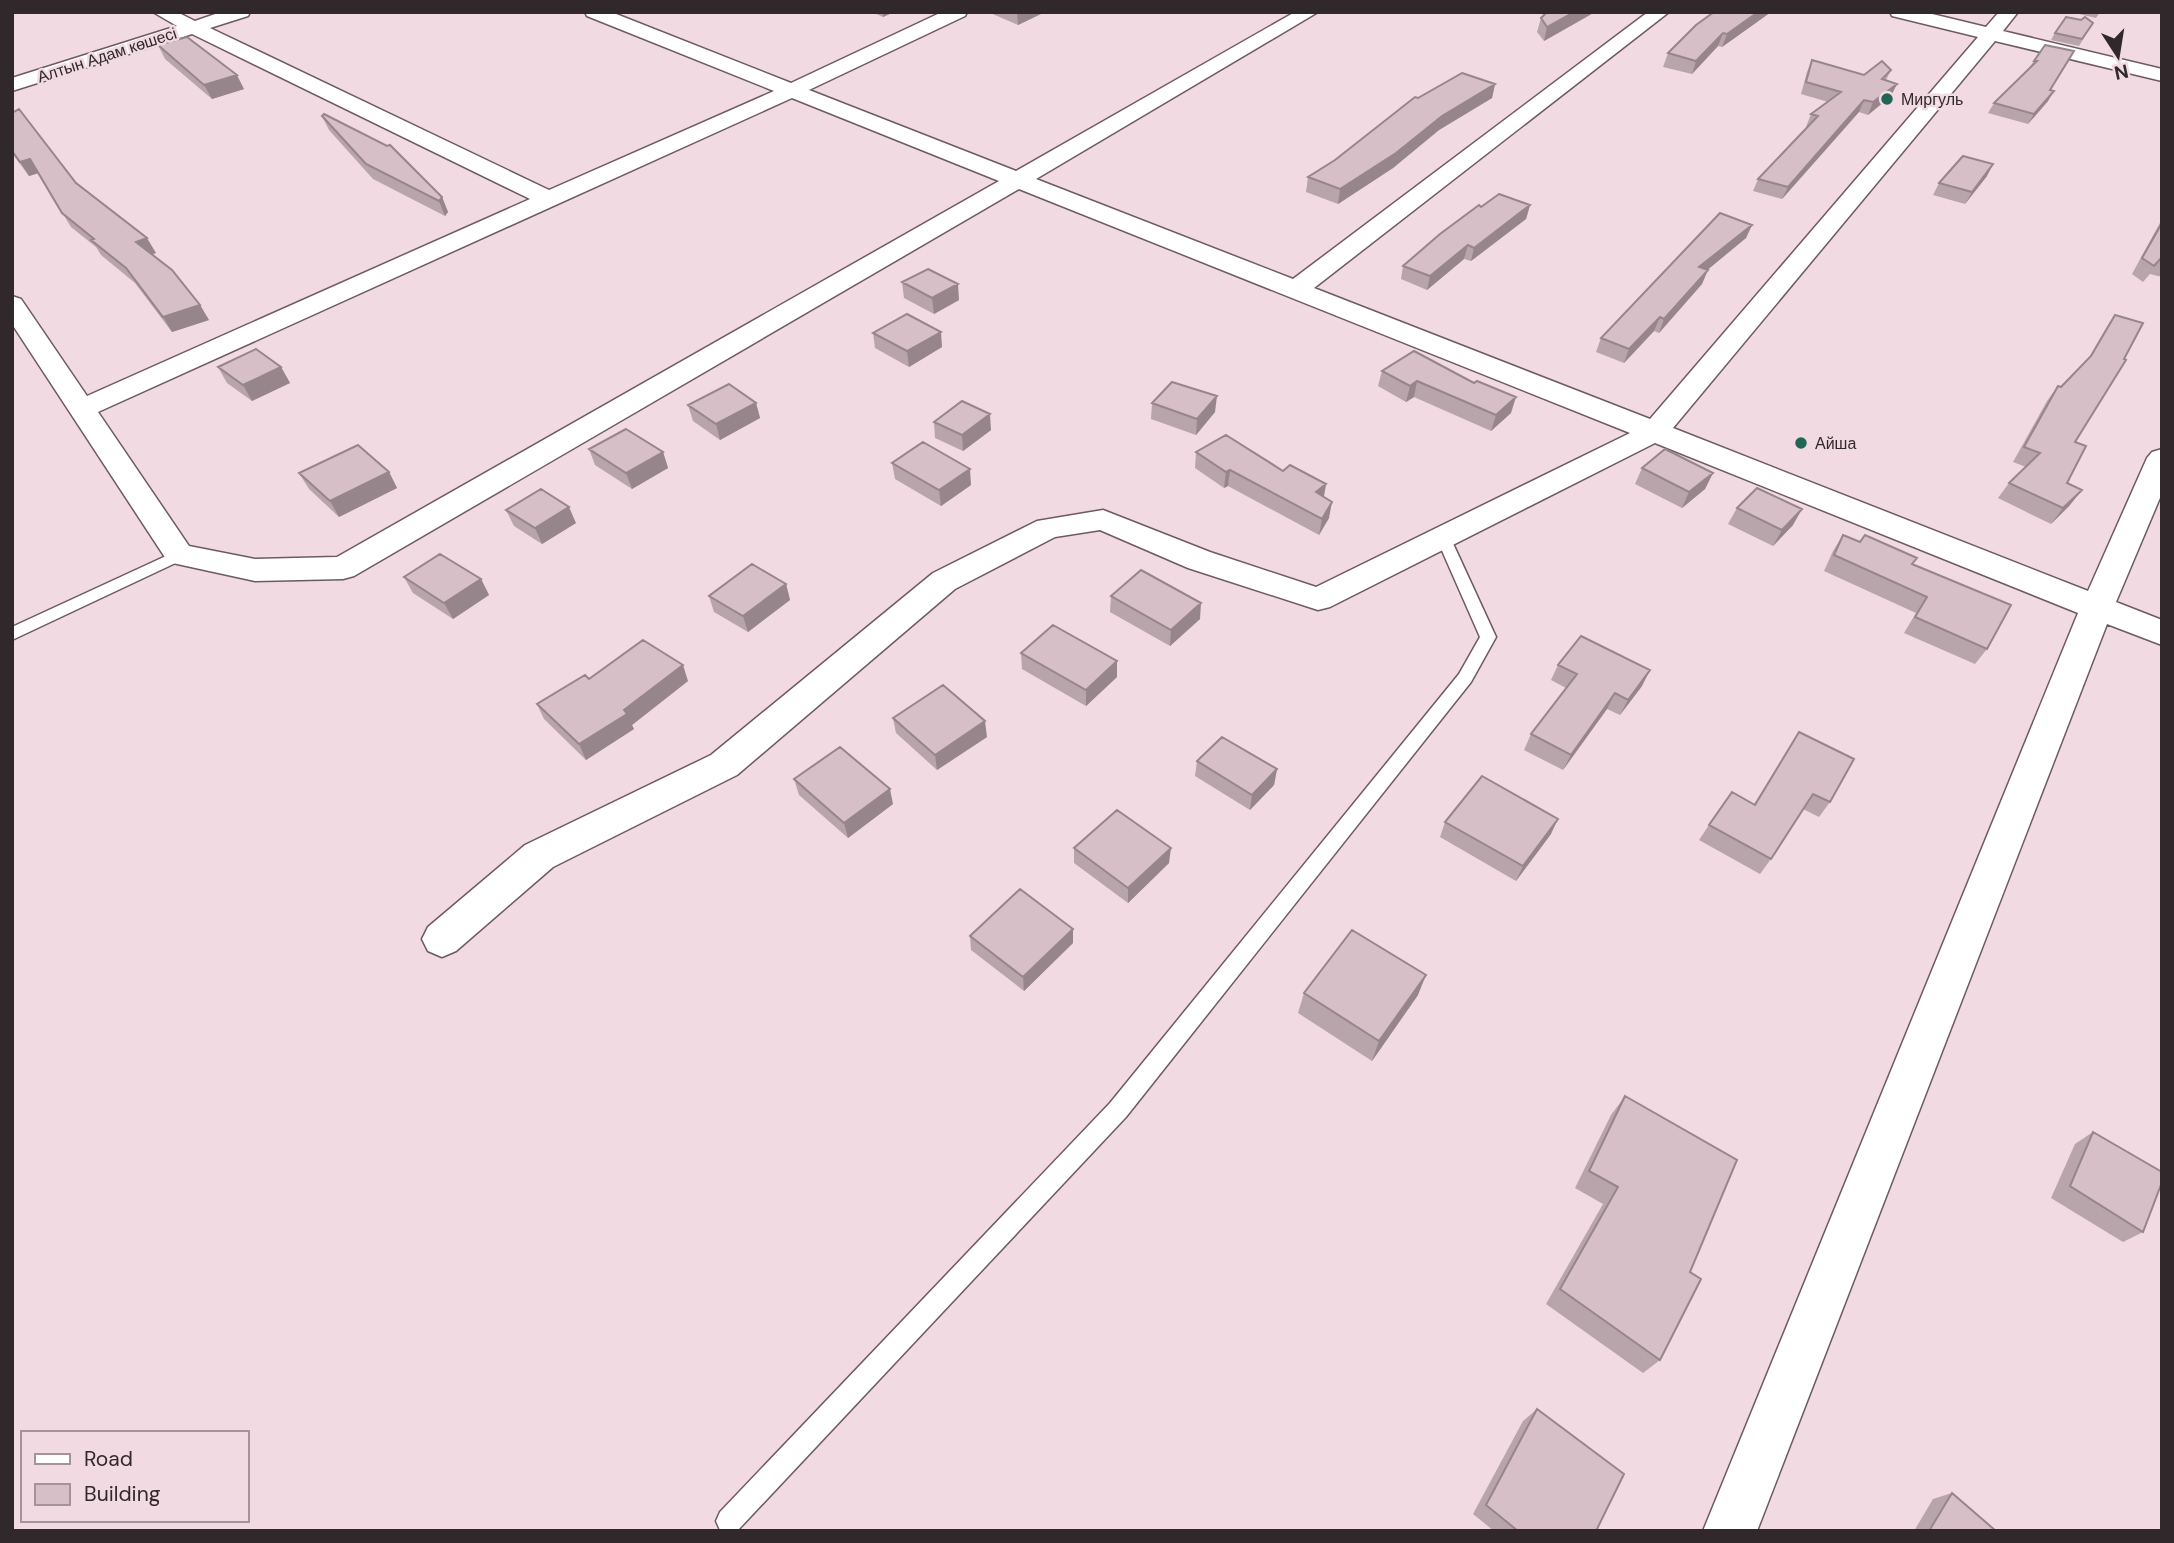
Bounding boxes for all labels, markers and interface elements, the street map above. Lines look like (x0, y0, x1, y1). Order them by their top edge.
north arrow (2083, 21, 2153, 91)
street label: Алтын Адам көшесі (35, 23, 179, 87)
text: N (2112, 58, 2131, 86)
place label: Миргуль (1901, 89, 1963, 110)
marker: Миргуль (1879, 91, 1895, 107)
place label: Айша (1815, 433, 1856, 454)
marker: Айша (1793, 435, 1809, 451)
legend (21, 1431, 248, 1522)
text: Road (84, 1445, 133, 1473)
text: Building (84, 1480, 161, 1508)

